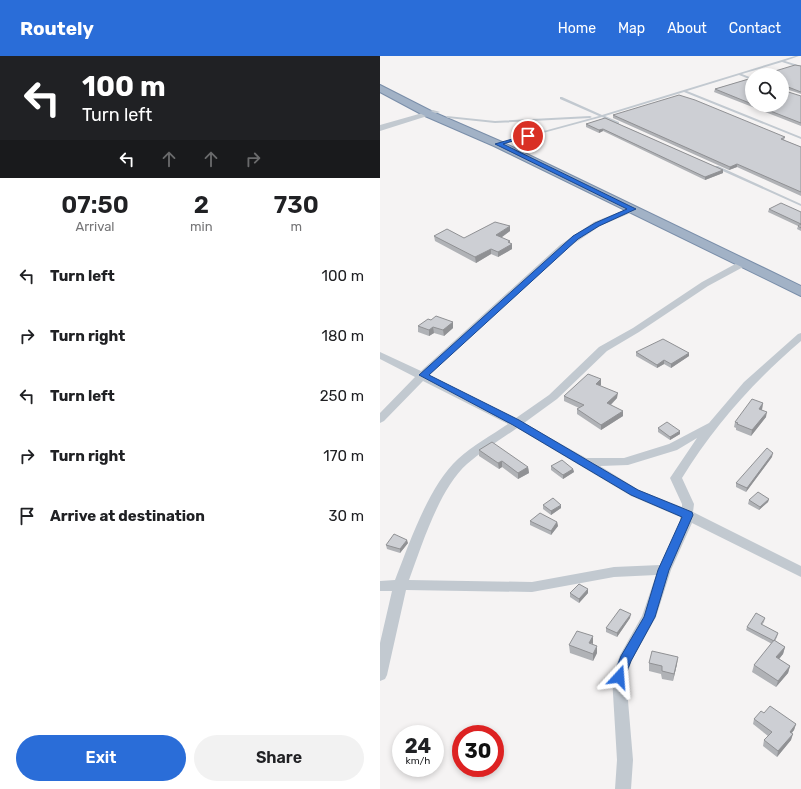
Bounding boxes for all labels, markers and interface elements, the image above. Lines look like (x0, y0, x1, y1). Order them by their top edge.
text: Routely (20, 17, 94, 40)
text: Home (558, 20, 596, 37)
text: Map (618, 20, 645, 37)
text: About (667, 20, 707, 37)
text: Contact (729, 20, 781, 37)
map controls (745, 68, 789, 112)
button: search (745, 68, 789, 112)
text: 100 m (82, 70, 166, 103)
icon: left (16, 72, 68, 124)
text: Turn left (82, 104, 152, 126)
pin (511, 119, 545, 153)
icon: arrive (517, 125, 539, 147)
icon: left (116, 148, 138, 170)
icon: ahead (158, 148, 180, 170)
icon: ahead (200, 148, 222, 170)
icon: right (242, 148, 264, 170)
text: 07:50 (61, 191, 129, 219)
text: 2 (194, 191, 209, 219)
text: 730 (274, 191, 319, 219)
text: Arrival (75, 219, 114, 234)
text: min (190, 219, 213, 234)
text: m (290, 219, 302, 234)
icon: left (16, 265, 38, 287)
text: Turn left (50, 267, 115, 285)
text: 100 m (322, 267, 364, 285)
icon: right (16, 325, 38, 347)
text: Turn right (50, 327, 125, 345)
text: 180 m (322, 327, 364, 345)
icon: left (16, 385, 38, 407)
text: Turn left (50, 387, 115, 405)
text: 250 m (320, 387, 364, 405)
icon: right (16, 445, 38, 467)
text: Turn right (50, 447, 125, 465)
text: 170 m (323, 447, 364, 465)
icon: arrive (16, 505, 38, 527)
text: Arrive at destination (50, 507, 205, 525)
text: 30 m (328, 507, 364, 525)
position arrow (598, 656, 640, 698)
speed limit sign: 30 (452, 725, 504, 777)
text: 24 (405, 734, 431, 758)
button: Exit (16, 735, 186, 781)
button: Share (194, 735, 364, 781)
text: km/h (406, 755, 430, 767)

